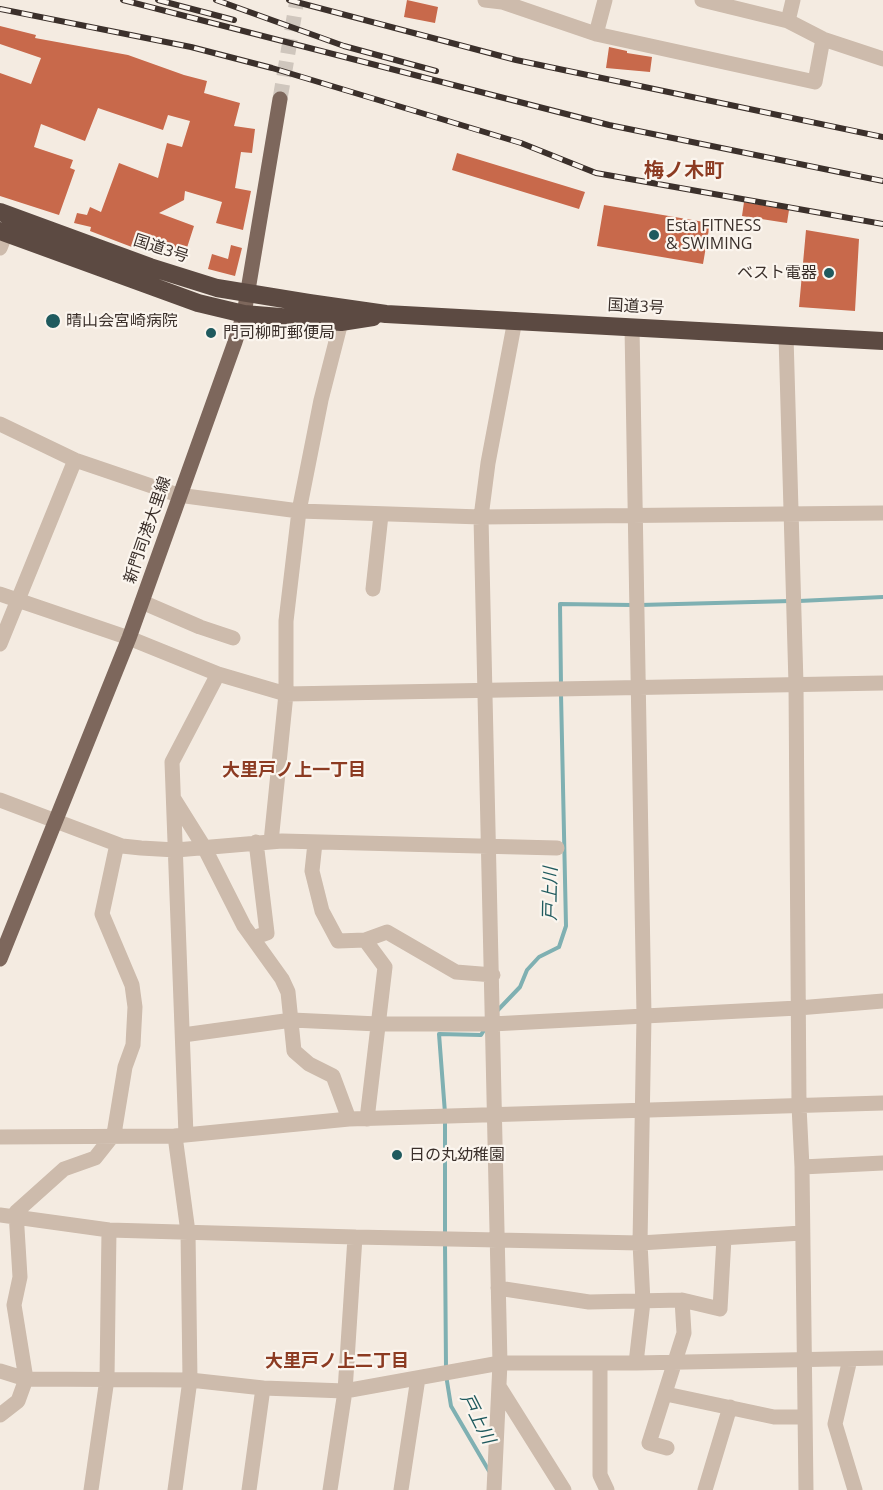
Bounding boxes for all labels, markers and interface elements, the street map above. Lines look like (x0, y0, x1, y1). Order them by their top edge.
district label: 梅ノ木町 (644, 159, 724, 183)
place label: Esta FITNESS & SWIMING (666, 216, 761, 254)
marker: Esta FITNESS & SWIMING (647, 228, 661, 242)
street label: 国道3号 (131, 231, 191, 267)
place label: ベスト電器 (737, 263, 817, 283)
marker: ベスト電器 (822, 266, 836, 280)
street label: 国道3号 (607, 296, 665, 318)
place label: 晴山会宮崎病院 (66, 311, 178, 331)
marker: 晴山会宮崎病院 (44, 312, 62, 330)
place label: 門司柳町郵便局 (223, 323, 335, 343)
marker: 門司柳町郵便局 (204, 326, 218, 340)
street label: 新門司港大里線 (121, 474, 175, 586)
district label: 大里戸ノ上一丁目 (222, 760, 366, 782)
water label: 戸上川 (540, 867, 562, 921)
place label: 日の丸幼稚園 (409, 1145, 505, 1165)
marker: 日の丸幼稚園 (390, 1148, 404, 1162)
district label: 大里戸ノ上二丁目 (265, 1351, 409, 1373)
water label: 戸上川 (455, 1390, 499, 1448)

